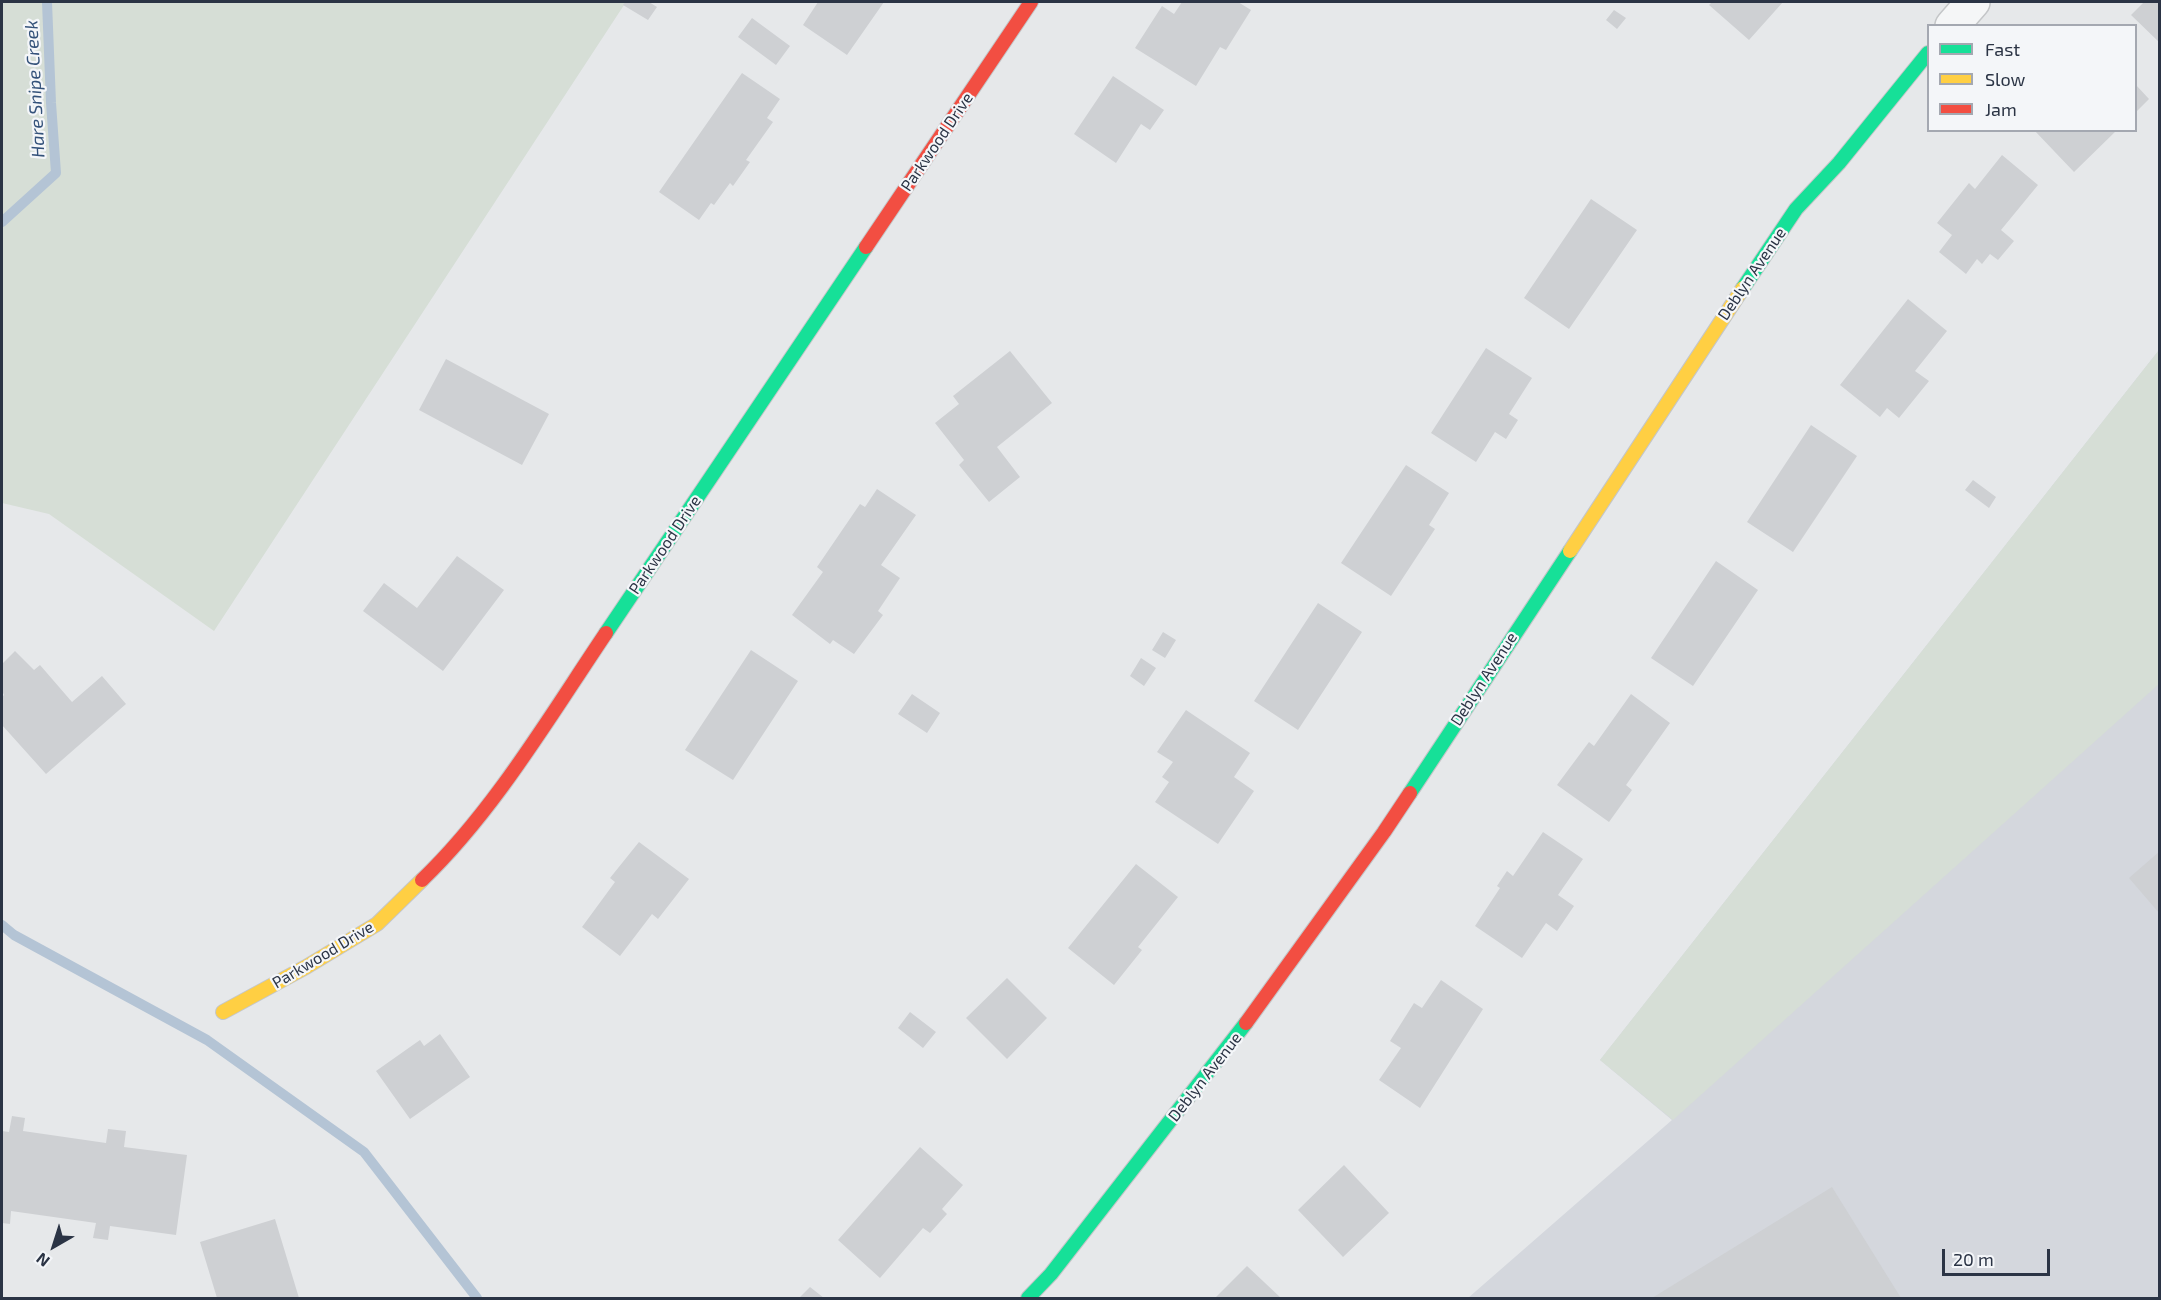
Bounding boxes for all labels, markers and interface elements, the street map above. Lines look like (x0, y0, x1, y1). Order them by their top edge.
water label: Hare Snipe Creek (21, 20, 49, 158)
legend (1927, 24, 2137, 132)
text: Fast (1985, 38, 2020, 60)
text: Slow (1985, 68, 2025, 90)
street label: Parkwood Drive (897, 89, 977, 195)
text: Jam (1985, 98, 2017, 120)
street label: Deblyn Avenue (1714, 224, 1790, 324)
street label: Parkwood Drive (625, 492, 705, 598)
street label: Deblyn Avenue (1447, 629, 1521, 729)
street label: Parkwood Drive (269, 917, 377, 993)
street label: Deblyn Avenue (1164, 1029, 1246, 1125)
north arrow (24, 1216, 84, 1276)
scale bar (1945, 1237, 2053, 1275)
text: 20 m (1953, 1248, 1994, 1270)
text: N (32, 1249, 53, 1271)

